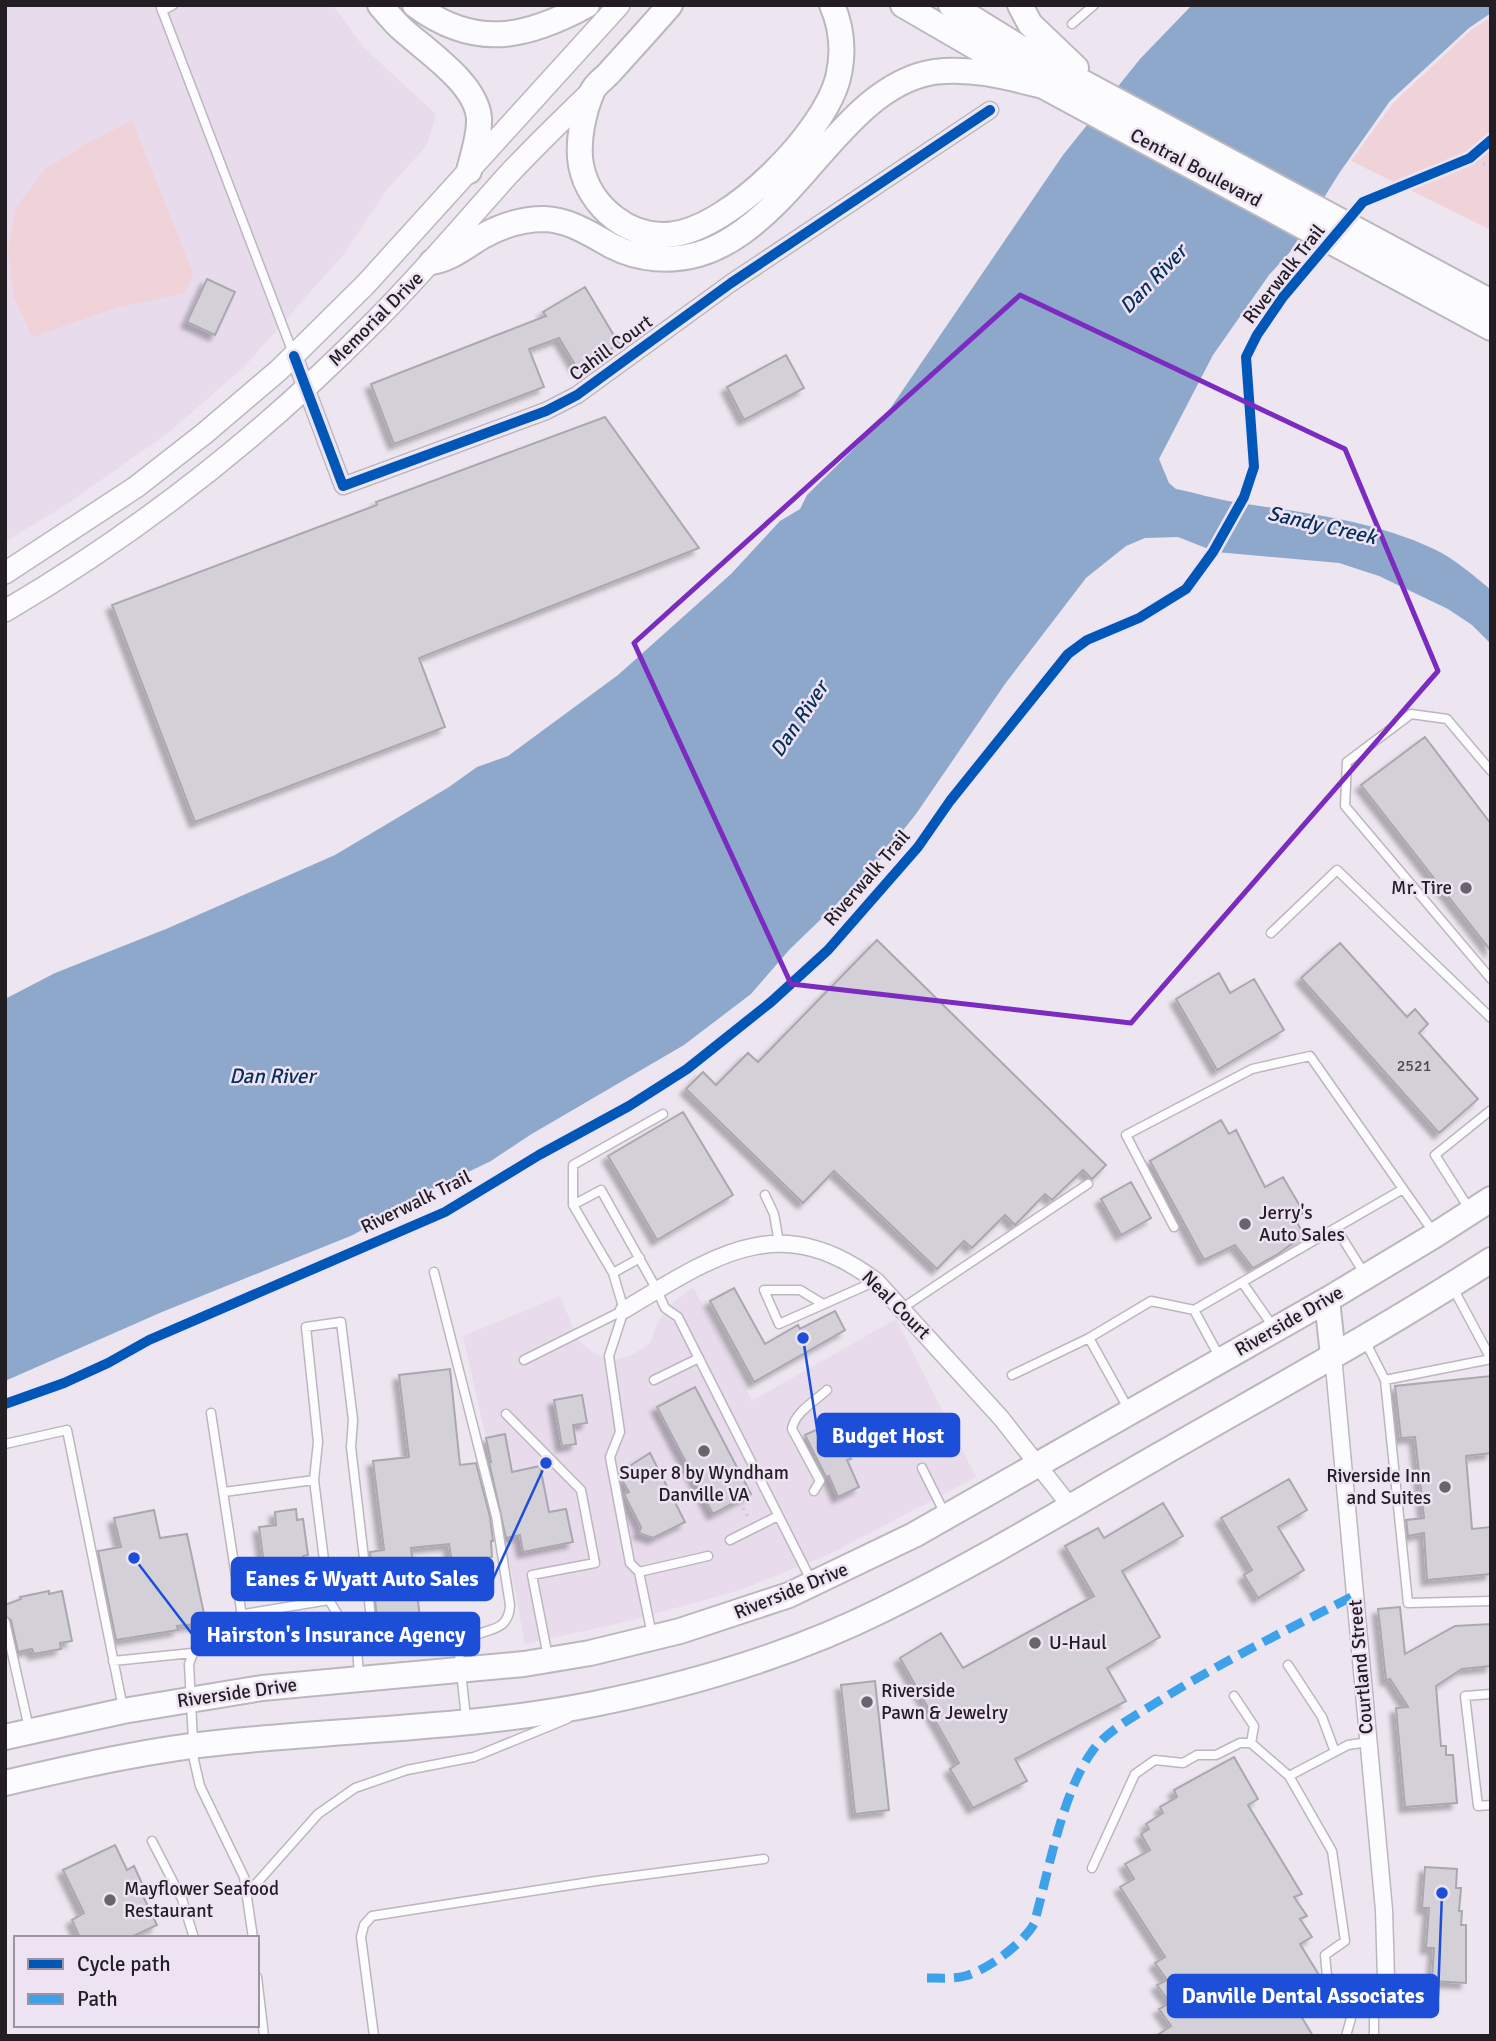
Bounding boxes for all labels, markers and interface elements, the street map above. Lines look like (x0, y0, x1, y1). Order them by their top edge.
street label: Central Boulevard (1126, 123, 1266, 213)
street label: Riverwalk Trail (1238, 219, 1330, 329)
water label: Dan River (1114, 237, 1194, 319)
street label: Memorial Drive (324, 267, 428, 371)
street label: Cahill Court (565, 310, 658, 386)
water label: Sandy Creek (1265, 500, 1381, 551)
water label: Dan River (764, 673, 836, 762)
street label: Riverwalk Trail (819, 825, 915, 931)
place label: Mr. Tire (1391, 876, 1452, 900)
marker: Mr. Tire (1458, 880, 1474, 896)
house number: 2521 (1397, 1056, 1431, 1076)
water label: Dan River (229, 1063, 318, 1089)
street label: Riverwalk Trail (357, 1165, 475, 1239)
place label: Jerry's Auto Sales (1259, 1201, 1345, 1247)
marker: Jerry's Auto Sales (1237, 1216, 1253, 1232)
street label: Neal Court (857, 1266, 936, 1345)
street label: Riverside Drive (1231, 1280, 1347, 1362)
callout: Budget Host (818, 1414, 959, 1456)
text: Budget Host (832, 1423, 944, 1449)
marker: Super 8 by Wyndham Danville VA (696, 1443, 712, 1459)
place label: Super 8 by Wyndham Danville VA (619, 1461, 789, 1507)
place label: Riverside Inn and Suites (1326, 1464, 1431, 1510)
marker: Riverside Inn and Suites (1437, 1479, 1453, 1495)
street label: Riverside Drive (730, 1557, 852, 1625)
callout: Eanes & Wyatt Auto Sales (232, 1558, 493, 1600)
text: Eanes & Wyatt Auto Sales (245, 1566, 479, 1592)
street label: Courtland Street (1343, 1598, 1379, 1735)
callout: Hairston's Insurance Agency (192, 1613, 479, 1655)
text: Hairston's Insurance Agency (206, 1622, 466, 1648)
place label: U-Haul (1049, 1631, 1107, 1655)
marker: U-Haul (1027, 1635, 1043, 1651)
street label: Riverside Drive (175, 1673, 299, 1713)
place label: Riverside Pawn & Jewelry (881, 1679, 1008, 1725)
marker: Riverside Pawn & Jewelry (859, 1694, 875, 1710)
place label: Mayflower Seafood Restaurant (124, 1877, 279, 1923)
marker: Mayflower Seafood Restaurant (102, 1892, 118, 1908)
legend (14, 1936, 259, 2027)
text: Cycle path (77, 1951, 171, 1977)
callout: Danville Dental Associates (1168, 1975, 1438, 2017)
text: Danville Dental Associates (1182, 1983, 1424, 2009)
text: Path (77, 1986, 118, 2012)

